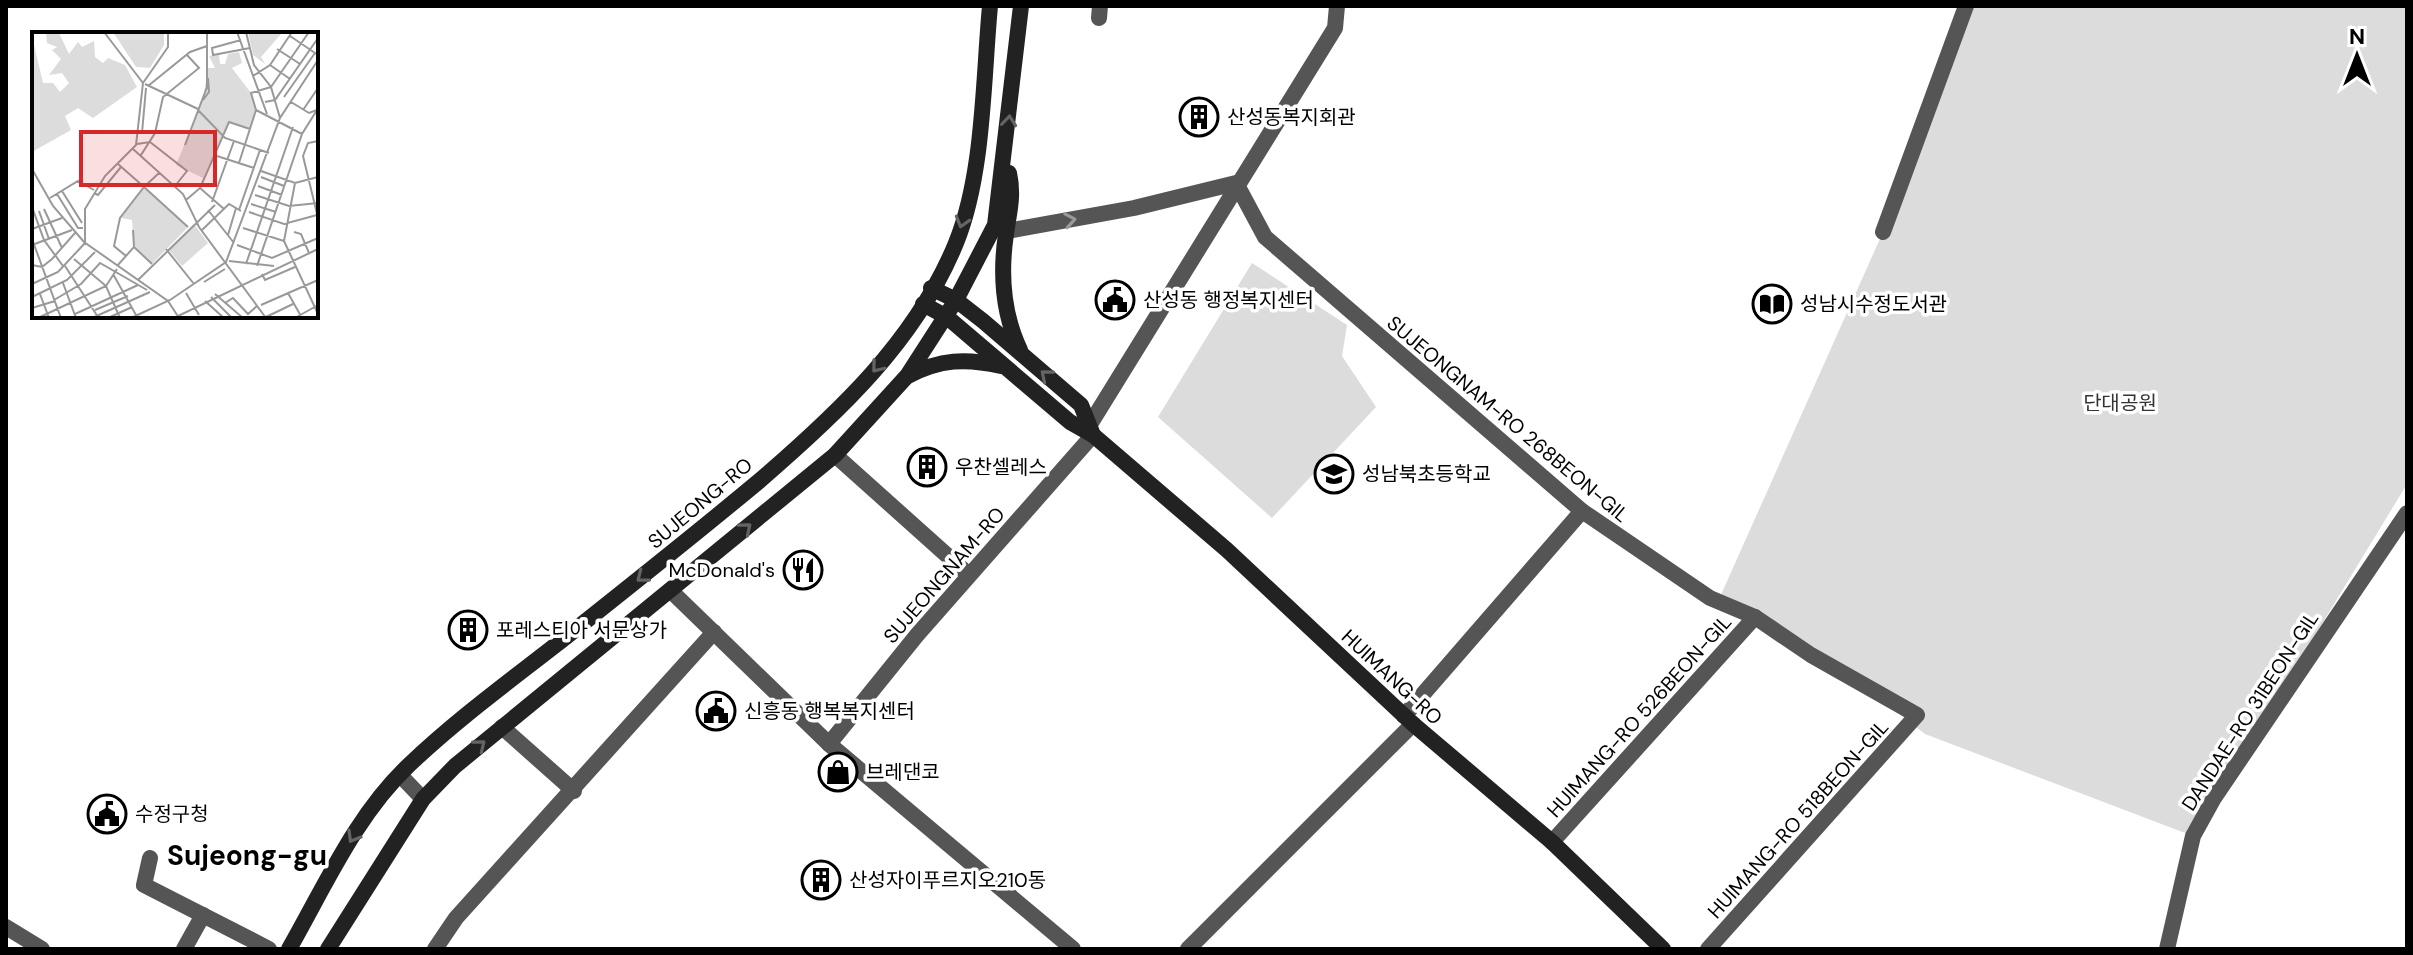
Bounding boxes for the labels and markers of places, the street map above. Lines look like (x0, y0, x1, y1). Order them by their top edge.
building icon: 산성동복지회관 (1178, 96, 1220, 138)
place label: 산성동복지회관 (1227, 104, 1356, 130)
public building icon: 산성동 행정복지센터 (1094, 279, 1136, 321)
library icon: 성남시수정도서관 (1751, 283, 1793, 325)
place label: 산성동 행정복지센터 (1143, 287, 1314, 313)
place label: 성남시수정도서관 (1800, 291, 1947, 317)
building icon: 우찬셀레스 (906, 446, 948, 488)
school or university icon: 성남북초등학교 (1313, 453, 1355, 495)
place label: 우찬셀레스 (955, 454, 1047, 480)
place label: 성남북초등학교 (1362, 461, 1491, 487)
restaurant icon: McDonald's (782, 549, 824, 591)
place label: McDonald's (669, 557, 775, 583)
building icon: 포레스티아 서문상가 (447, 609, 489, 651)
place label: 포레스티아 서문상가 (496, 617, 667, 643)
public building icon: 신흥동 행복복지센터 (695, 690, 737, 732)
place label: 신흥동 행복복지센터 (744, 698, 915, 724)
shop icon: 브레댄코 (817, 751, 859, 793)
place label: 브레댄코 (866, 759, 940, 785)
public building icon: 수정구청 (86, 793, 128, 835)
place label: 수정구청 (135, 801, 209, 827)
building icon: 산성자이푸르지오210동 (800, 859, 842, 901)
place label: 산성자이푸르지오210동 (849, 867, 1046, 893)

